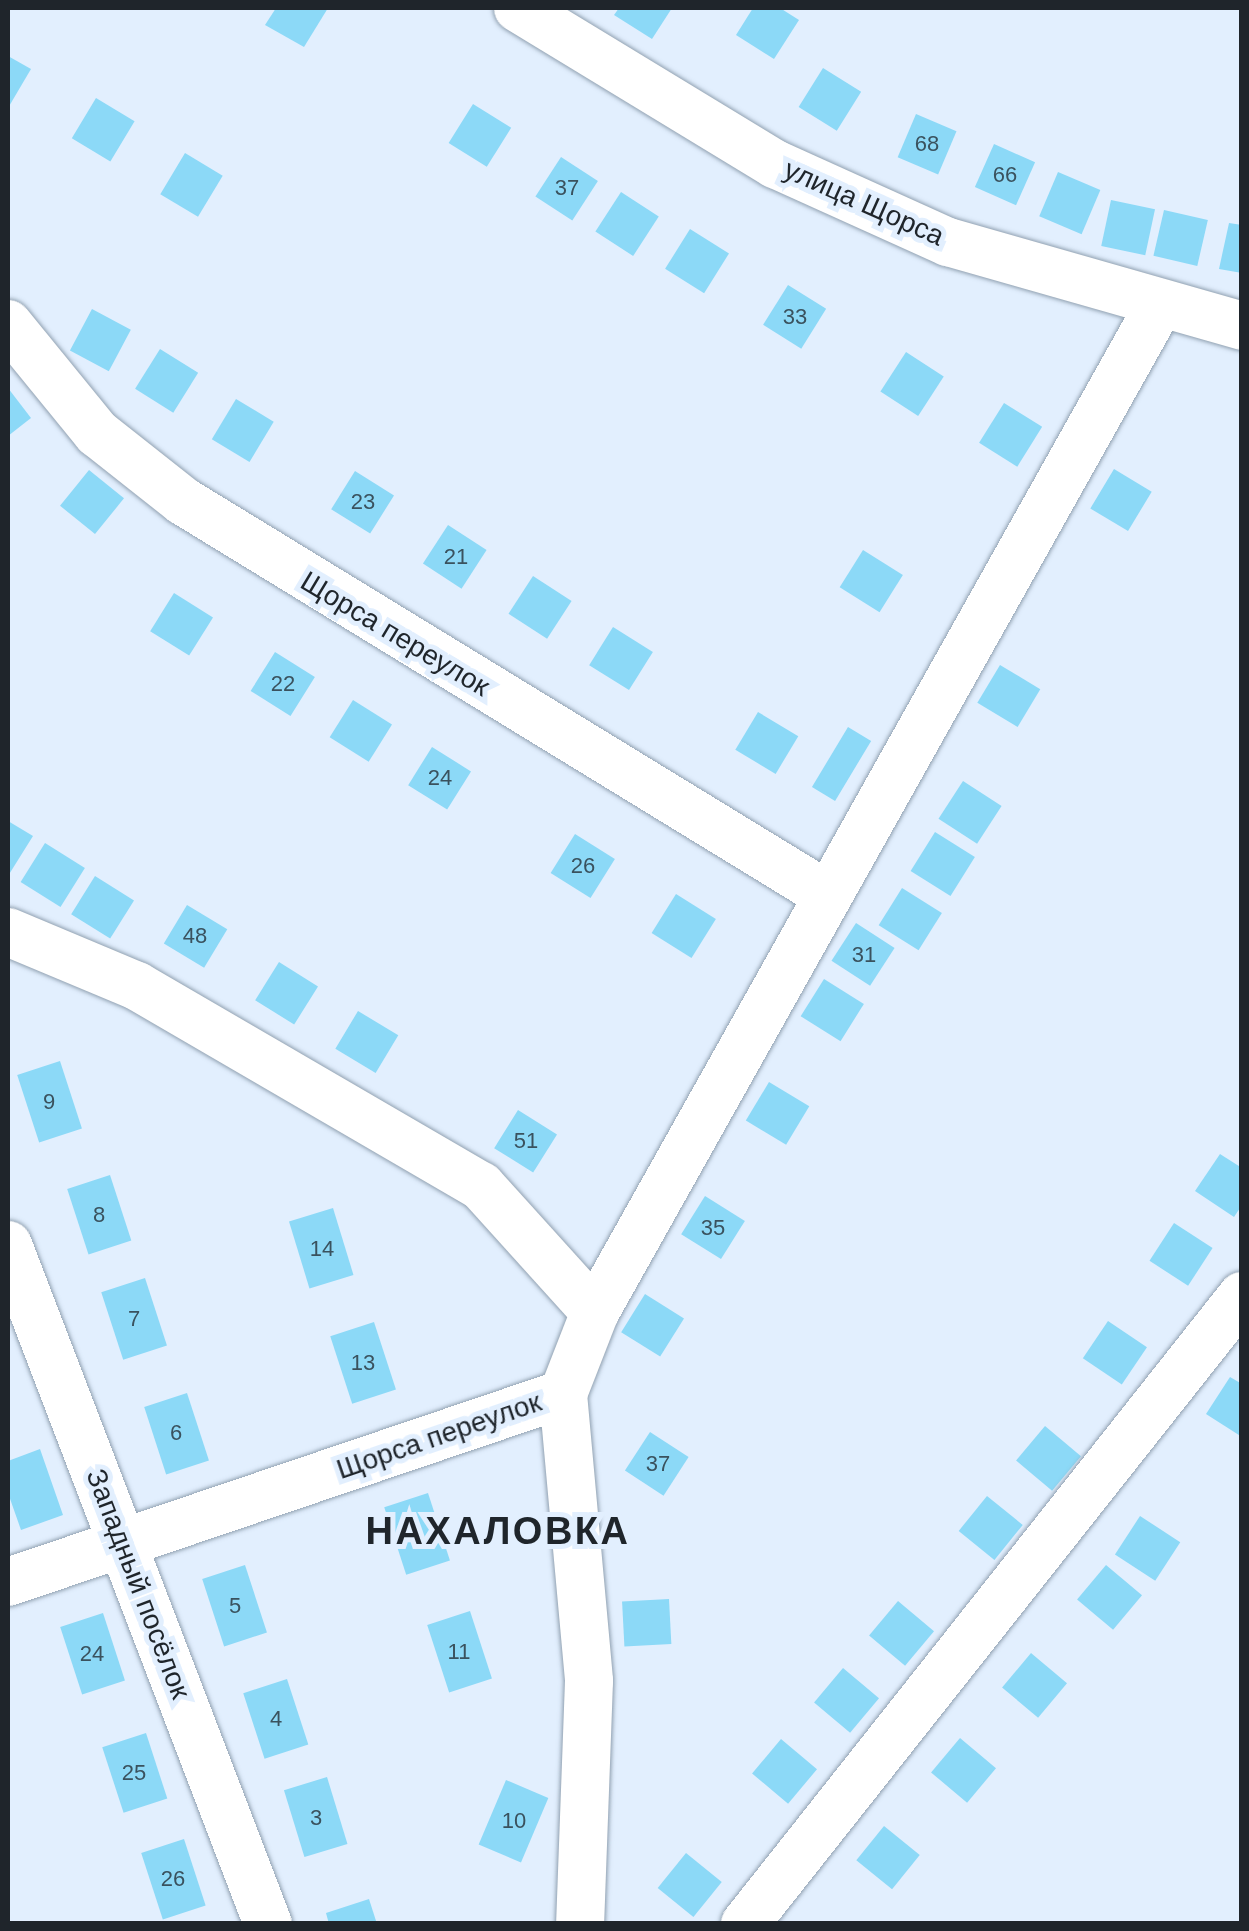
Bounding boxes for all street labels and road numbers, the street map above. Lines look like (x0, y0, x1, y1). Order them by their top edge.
street label: улица Щорса (779, 153, 949, 253)
street label: Щорса переулок (295, 564, 495, 704)
street label: Щорса переулок (332, 1385, 546, 1487)
street label: Западный посёлок (79, 1464, 197, 1704)

